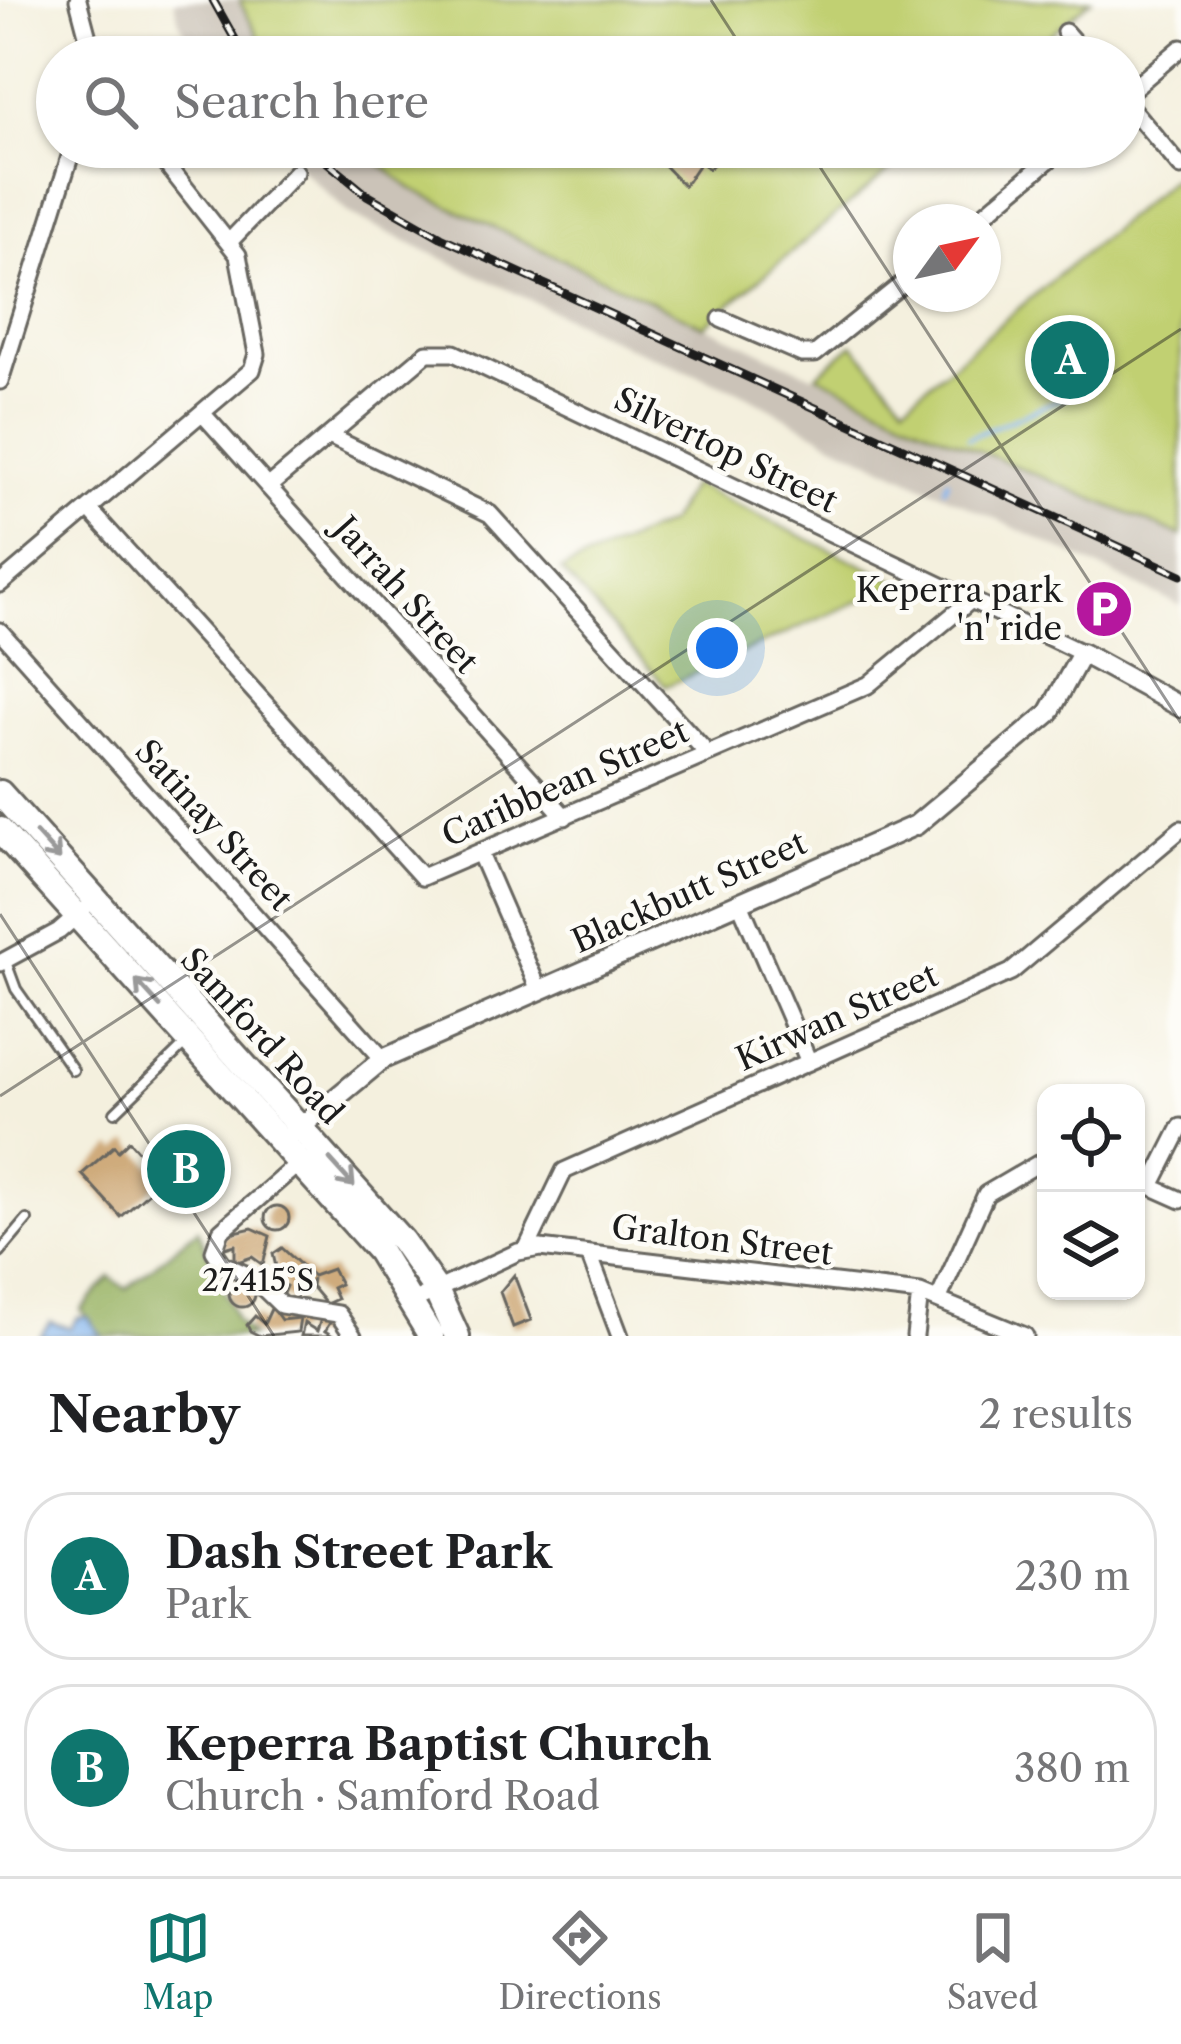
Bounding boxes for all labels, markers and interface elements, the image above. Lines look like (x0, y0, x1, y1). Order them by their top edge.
search box (36, 36, 1145, 168)
icon: search (78, 69, 144, 135)
text: Search here (174, 74, 429, 130)
north arrow (893, 204, 1001, 312)
pin: A (1031, 315, 1109, 405)
street label: Silvertop Street (608, 378, 845, 522)
street label: Jarrah Street (322, 504, 487, 682)
place label: Keperra park 'n' ride (856, 570, 1064, 649)
parking icon: Keperra park 'n' ride (1073, 578, 1135, 640)
your location (687, 618, 747, 678)
street label: Caribbean Street (435, 710, 695, 856)
street label: Satinay Street (127, 731, 302, 919)
street label: Blackbutt Street (565, 822, 813, 962)
one-way arrow (34, 830, 61, 860)
street label: Samford Road (172, 939, 352, 1133)
street label: Kirwan Street (730, 954, 944, 1080)
one-way arrow (135, 979, 162, 1009)
map controls (1037, 1084, 1145, 1300)
button: locate (1037, 1084, 1145, 1192)
pin: B (147, 1124, 225, 1214)
one-way arrow (328, 1158, 355, 1188)
button: layers (1037, 1192, 1145, 1300)
street label: Gralton Street (609, 1206, 835, 1274)
text: 27.415°S (202, 1262, 314, 1299)
text: Nearby (48, 1383, 240, 1445)
text: 2 results (979, 1390, 1133, 1438)
text: Dash Street Park (165, 1524, 552, 1580)
text: A (75, 1552, 105, 1600)
text: 230 m (1015, 1552, 1130, 1600)
text: Park (165, 1580, 250, 1628)
text: Keperra Baptist Church (165, 1716, 712, 1772)
text: B (76, 1744, 105, 1792)
text: 380 m (1014, 1744, 1130, 1792)
text: Church · Samford Road (165, 1772, 600, 1820)
tab: Map (143, 1905, 213, 2018)
tab: Directions (499, 1905, 662, 2018)
tab: Saved (947, 1905, 1038, 2018)

